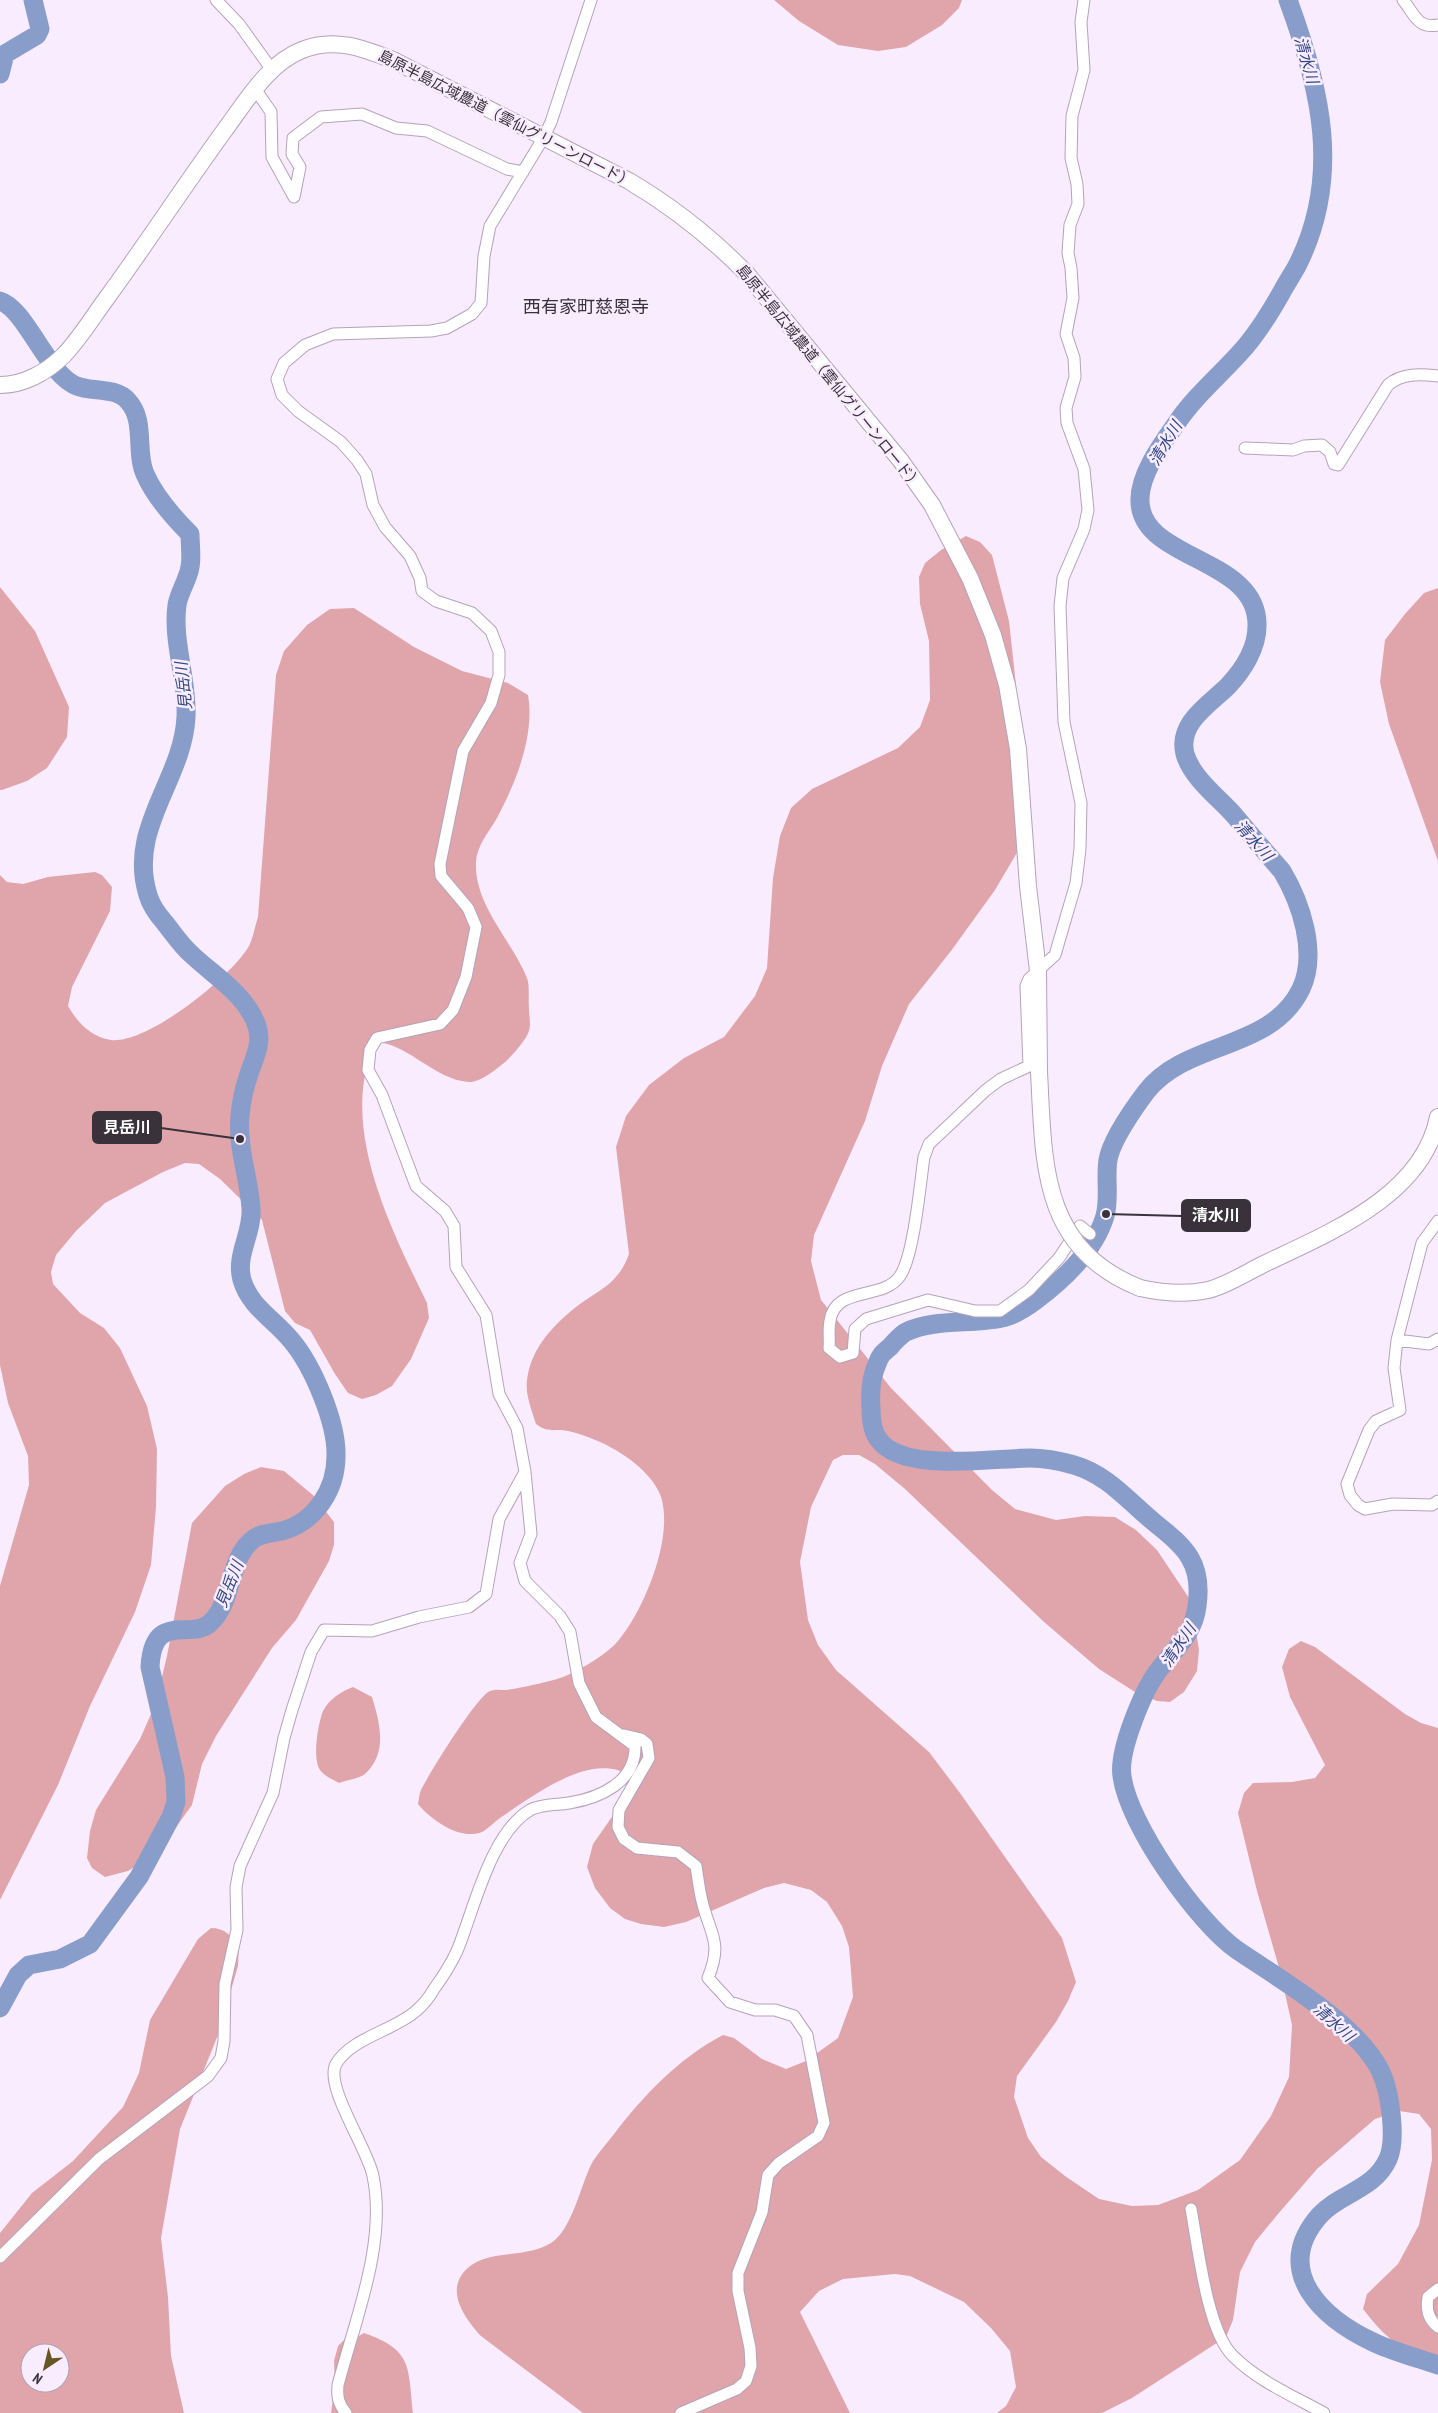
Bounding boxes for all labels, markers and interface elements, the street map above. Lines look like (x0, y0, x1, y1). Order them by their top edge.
water label: 清水川 (1291, 34, 1324, 88)
street label: 島原半島広域農道（雲仙グリーンロード） (375, 46, 637, 192)
street label: 島原半島広域農道（雲仙グリーンロード） (733, 260, 926, 493)
district label: 西有家町慈恩寺 (523, 295, 649, 318)
water label: 清水川 (1144, 416, 1187, 469)
water label: 見岳川 (170, 659, 195, 711)
water label: 清水川 (1231, 815, 1279, 866)
callout: 見岳川 (93, 1112, 161, 1143)
text: 見岳川 (103, 1117, 151, 1137)
callout: 清水川 (1182, 1200, 1250, 1231)
text: 清水川 (1192, 1205, 1240, 1225)
water label: 見岳川 (211, 1556, 248, 1610)
water label: 清水川 (1156, 1618, 1201, 1670)
water label: 清水川 (1309, 1999, 1360, 2047)
north arrow (20, 2343, 70, 2393)
text: N (29, 2369, 46, 2388)

